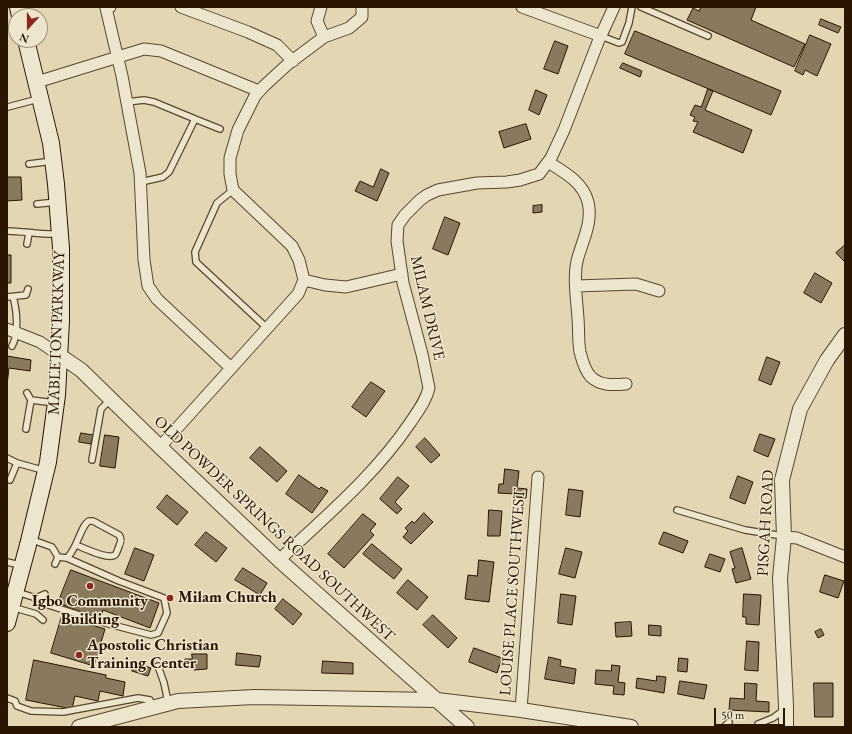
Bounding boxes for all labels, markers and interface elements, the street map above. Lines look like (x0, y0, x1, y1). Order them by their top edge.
north arrow (8, 8, 48, 48)
text: N (17, 30, 31, 46)
street label: MABLETON PARKWAY (45, 251, 69, 415)
street label: MILAM DRIVE (406, 254, 448, 362)
street label: OLD POWDER SPRINGS ROAD SOUTHWEST (150, 412, 398, 646)
street label: PISGAH ROAD (754, 469, 778, 577)
street label: LOUISE PLACE SOUTHWEST (496, 488, 530, 696)
marker: Igbo Community Building (85, 581, 95, 591)
place label: Milam Church (178, 588, 277, 608)
place label: Igbo Community Building (32, 592, 148, 630)
marker: Milam Church (165, 593, 175, 603)
place label: Apostolic Christian Training Center (87, 636, 219, 674)
marker: Apostolic Christian Training Center (74, 650, 84, 660)
scale bar (716, 700, 787, 726)
text: 50 m (721, 707, 744, 723)

